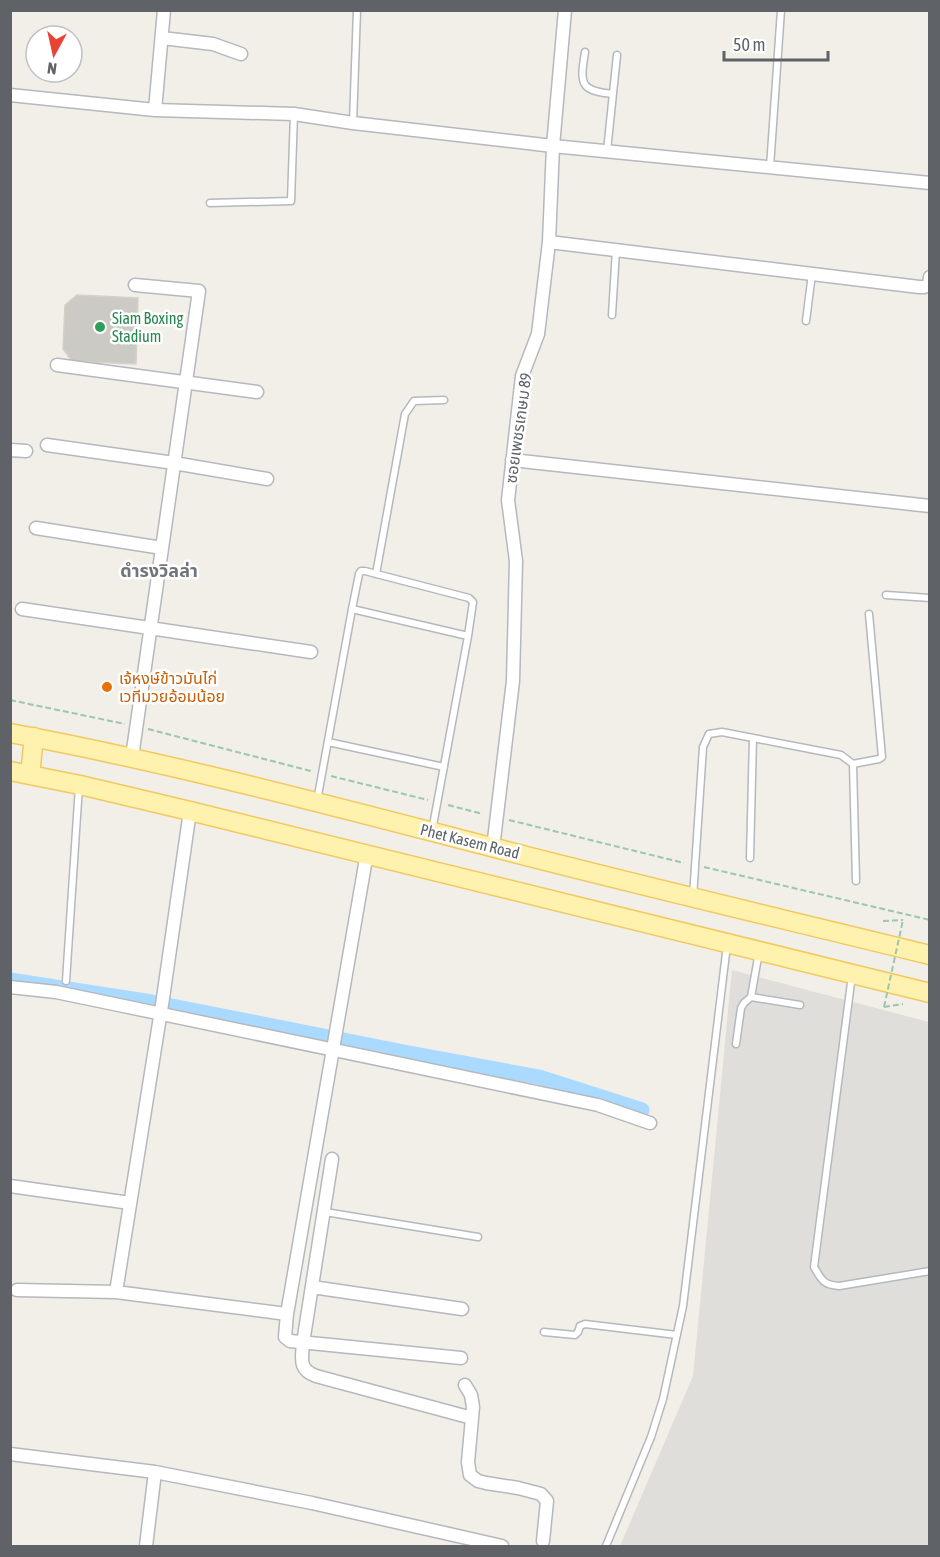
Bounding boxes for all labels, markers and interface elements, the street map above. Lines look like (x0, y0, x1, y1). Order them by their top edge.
north arrow (24, 24, 84, 84)
scale bar (724, 24, 828, 62)
text: 50 m (733, 34, 765, 55)
text: N (46, 59, 58, 78)
place label: Siam Boxing Stadium (112, 309, 183, 345)
marker: Siam Boxing Stadium (93, 320, 107, 334)
street label: ซอยเพชรเกษม 89 (501, 372, 535, 484)
district label: ดำรงวิลล่า (120, 560, 198, 581)
place label: เจ้หงษ์ข้าวมันไก่ เวทีมวยอ้อมน้อย (119, 669, 225, 705)
marker: เจ้หงษ์ข้าวมันไก่ เวทีมวยอ้อมน้อย (100, 680, 114, 694)
street label: Phet Kasem Road (418, 820, 522, 862)

